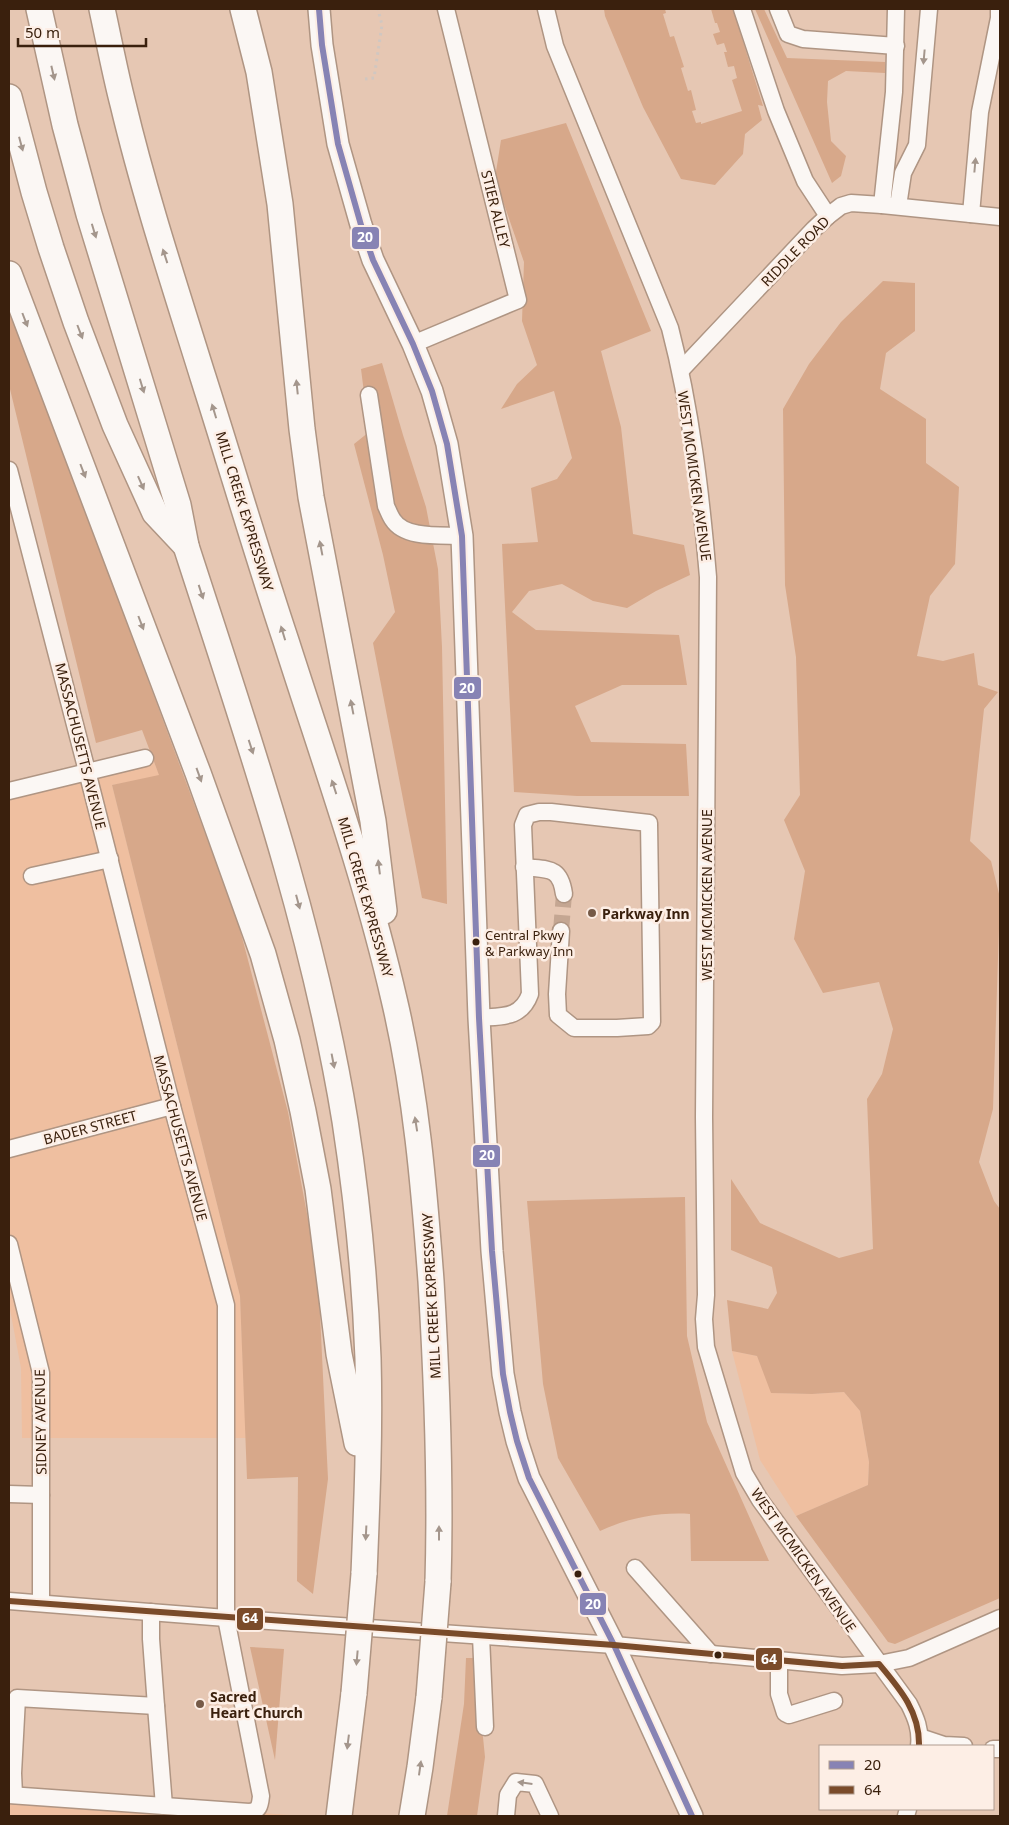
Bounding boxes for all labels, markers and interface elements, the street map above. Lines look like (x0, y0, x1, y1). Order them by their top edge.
scale bar (18, 15, 145, 47)
text: 50 m (25, 22, 60, 42)
one-way arrow (920, 50, 928, 66)
one-way arrow (49, 66, 57, 81)
one-way arrow (17, 136, 25, 151)
one-way arrow (972, 157, 980, 173)
street label: STIER ALLEY (477, 168, 515, 250)
street label: RIDDLE ROAD (756, 212, 834, 290)
one-way arrow (90, 223, 98, 238)
line badge: 20 (351, 226, 380, 250)
text: 20 (357, 227, 373, 246)
one-way arrow (161, 248, 169, 263)
one-way arrow (22, 312, 29, 327)
one-way arrow (76, 325, 84, 340)
one-way arrow (138, 379, 146, 394)
one-way arrow (293, 379, 301, 395)
street label: WEST MCMICKEN AVENUE (674, 390, 716, 562)
one-way arrow (209, 403, 217, 418)
street label: MILL CREEK EXPRESSWAY (212, 429, 278, 593)
one-way arrow (80, 464, 87, 479)
one-way arrow (137, 476, 145, 490)
one-way arrow (317, 539, 325, 555)
one-way arrow (197, 585, 205, 600)
one-way arrow (137, 616, 145, 631)
one-way arrow (279, 625, 287, 640)
street label: MASSACHUSETTS AVENUE (51, 661, 111, 831)
line badge: 20 (453, 676, 482, 700)
text: 20 (459, 678, 475, 697)
one-way arrow (347, 699, 355, 715)
one-way arrow (247, 739, 255, 754)
one-way arrow (195, 768, 203, 783)
one-way arrow (330, 780, 338, 795)
street label: WEST MCMICKEN AVENUE (697, 809, 716, 981)
street label: MILL CREEK EXPRESSWAY (334, 815, 398, 979)
one-way arrow (375, 859, 383, 875)
one-way arrow (294, 895, 302, 910)
place label: Parkway Inn (602, 904, 690, 923)
marker: Parkway Inn (586, 907, 598, 919)
place label: Central Pkwy & Parkway Inn (485, 926, 573, 960)
marker: Central Pkwy & Parkway Inn (471, 937, 481, 947)
street label: MASSACHUSETTS AVENUE (150, 1053, 212, 1223)
one-way arrow (329, 1053, 337, 1069)
street label: BADER STREET (41, 1105, 139, 1149)
one-way arrow (412, 1116, 420, 1132)
line badge: 20 (472, 1144, 501, 1168)
text: 20 (479, 1145, 495, 1164)
street label: MILL CREEK EXPRESSWAY (417, 1213, 445, 1379)
street label: SIDNEY AVENUE (30, 1369, 50, 1475)
street label: WEST MCMICKEN AVENUE (747, 1484, 861, 1636)
one-way arrow (361, 1525, 369, 1541)
one-way arrow (435, 1525, 443, 1541)
unlabelled marker (573, 1569, 583, 1579)
line badge: 20 (579, 1592, 607, 1616)
text: 20 (585, 1594, 601, 1613)
line badge: 64 (236, 1607, 264, 1631)
text: 64 (242, 1608, 258, 1627)
line badge: 64 (755, 1647, 783, 1671)
text: 64 (761, 1649, 777, 1668)
one-way arrow (353, 1650, 361, 1666)
unlabelled marker (713, 1650, 723, 1660)
place label: Sacred Heart Church (210, 1687, 303, 1722)
marker: Sacred Heart Church (194, 1698, 206, 1710)
one-way arrow (344, 1734, 352, 1750)
legend (819, 1745, 994, 1810)
text: 20 (864, 1754, 881, 1774)
one-way arrow (416, 1760, 424, 1776)
one-way arrow (517, 1779, 533, 1787)
text: 64 (864, 1779, 882, 1799)

